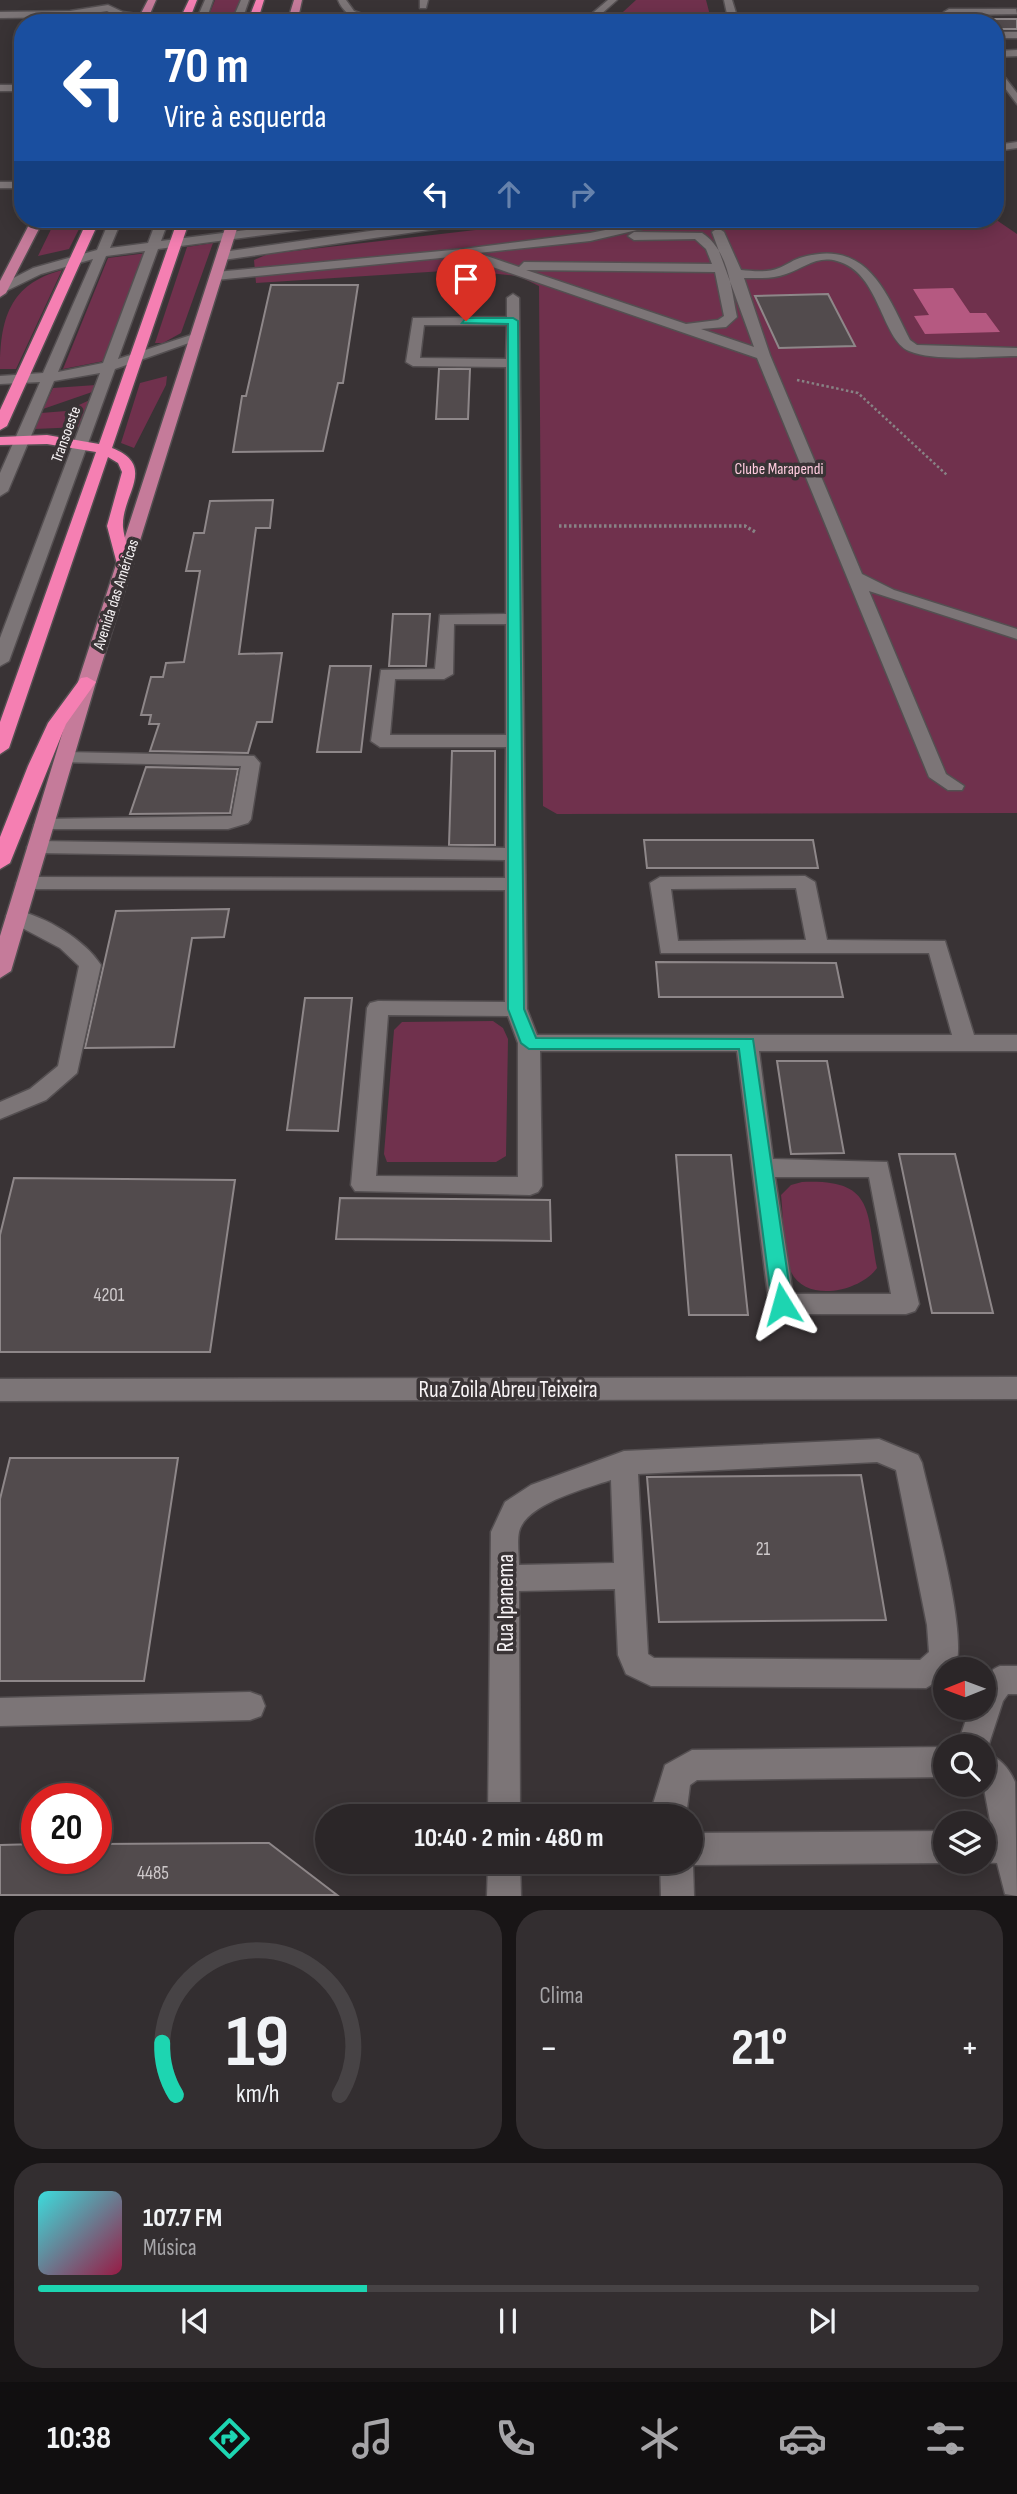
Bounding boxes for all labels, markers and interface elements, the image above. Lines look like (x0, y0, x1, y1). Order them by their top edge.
text: 70 m (164, 38, 249, 97)
icon: left (49, 42, 140, 133)
text: Vire à esquerda (164, 98, 327, 137)
icon: left (417, 175, 455, 213)
icon: ahead (490, 175, 528, 213)
icon: right (563, 175, 601, 213)
pin (436, 249, 496, 321)
icon: arrive (447, 260, 485, 298)
street label: Transoeste (47, 404, 85, 465)
park label: Clube Marapendi (735, 460, 823, 479)
street label: Avenida das Américas (89, 537, 143, 653)
position arrow (745, 1267, 819, 1341)
house number: 4201 (94, 1284, 125, 1307)
street label: Rua Zoila Abreu Teixeira (418, 1376, 598, 1404)
house number: 21 (756, 1538, 771, 1561)
street label: Rua Ipanema (492, 1554, 520, 1652)
north arrow (933, 1657, 996, 1720)
map controls (933, 1657, 996, 1874)
button: search (933, 1734, 996, 1797)
speed limit sign: 20 (21, 1783, 112, 1874)
button: layers (933, 1811, 996, 1874)
text: 10:40 · 2 min · 480 m (415, 1823, 603, 1854)
house number: 4485 (137, 1862, 169, 1885)
text: Clima (540, 1982, 583, 2010)
text: 19 (226, 2000, 289, 2088)
text: 21° (731, 2017, 787, 2080)
text: − (540, 2026, 558, 2071)
text: + (960, 2026, 979, 2071)
text: km/h (236, 2079, 279, 2110)
text: 107.7 FM (143, 2203, 222, 2234)
text: Música (143, 2234, 197, 2262)
icon: previous (176, 2302, 214, 2340)
icon: pause (489, 2302, 527, 2340)
icon: next (803, 2302, 841, 2340)
icon: directions (205, 2414, 254, 2463)
icon: music (348, 2414, 397, 2463)
icon: phone (491, 2414, 540, 2463)
icon: climate (635, 2414, 684, 2463)
icon: car (778, 2414, 827, 2463)
icon: filters (921, 2414, 970, 2463)
text: 10:38 (47, 2419, 111, 2458)

